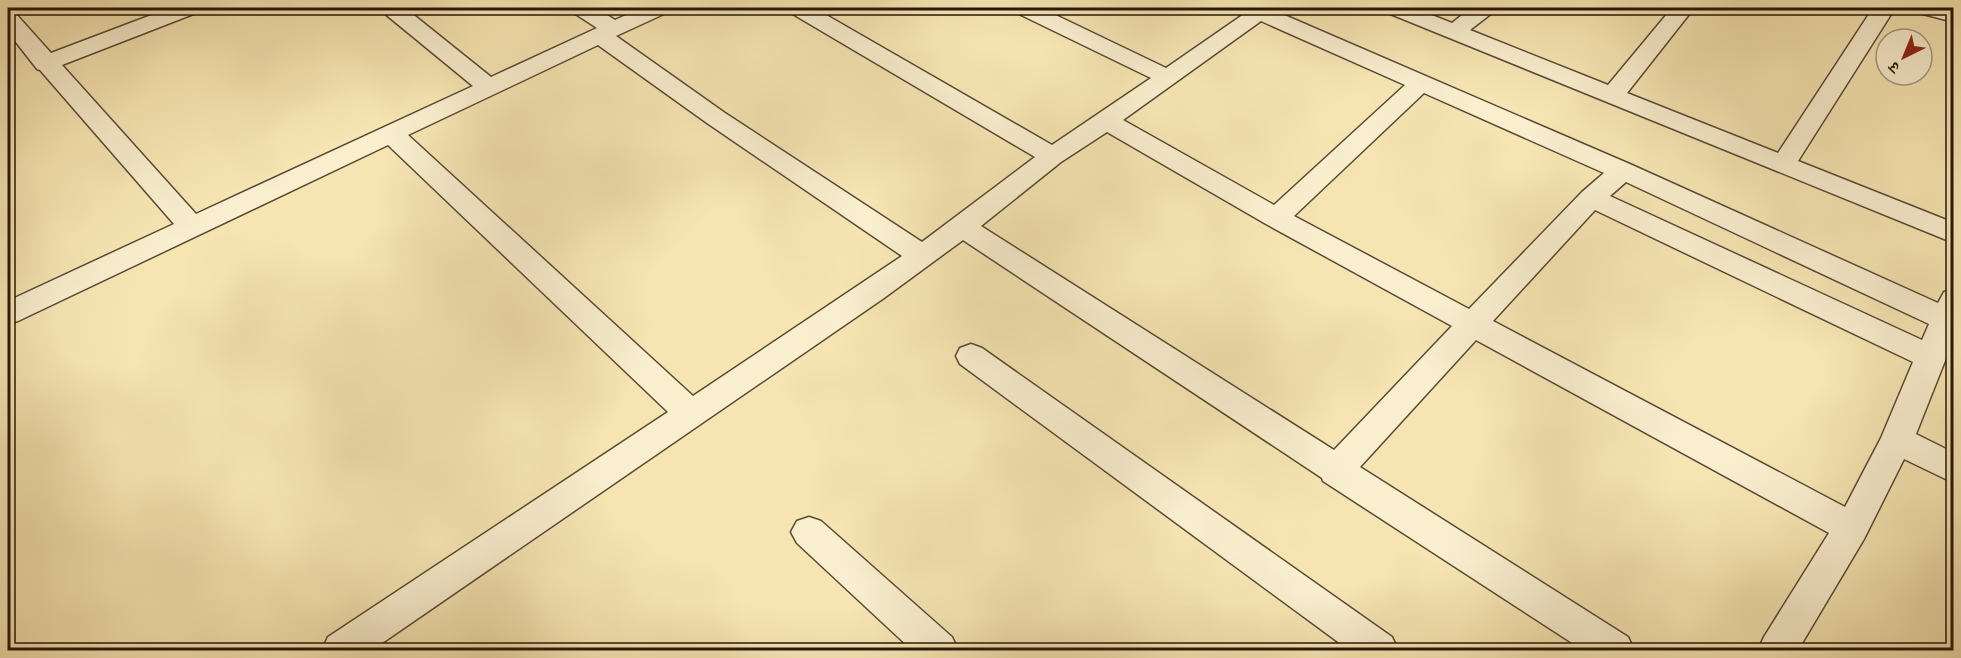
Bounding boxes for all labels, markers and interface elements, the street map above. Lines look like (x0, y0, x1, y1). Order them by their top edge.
north arrow (1874, 27, 1934, 87)
text: उ (1881, 55, 1906, 80)

